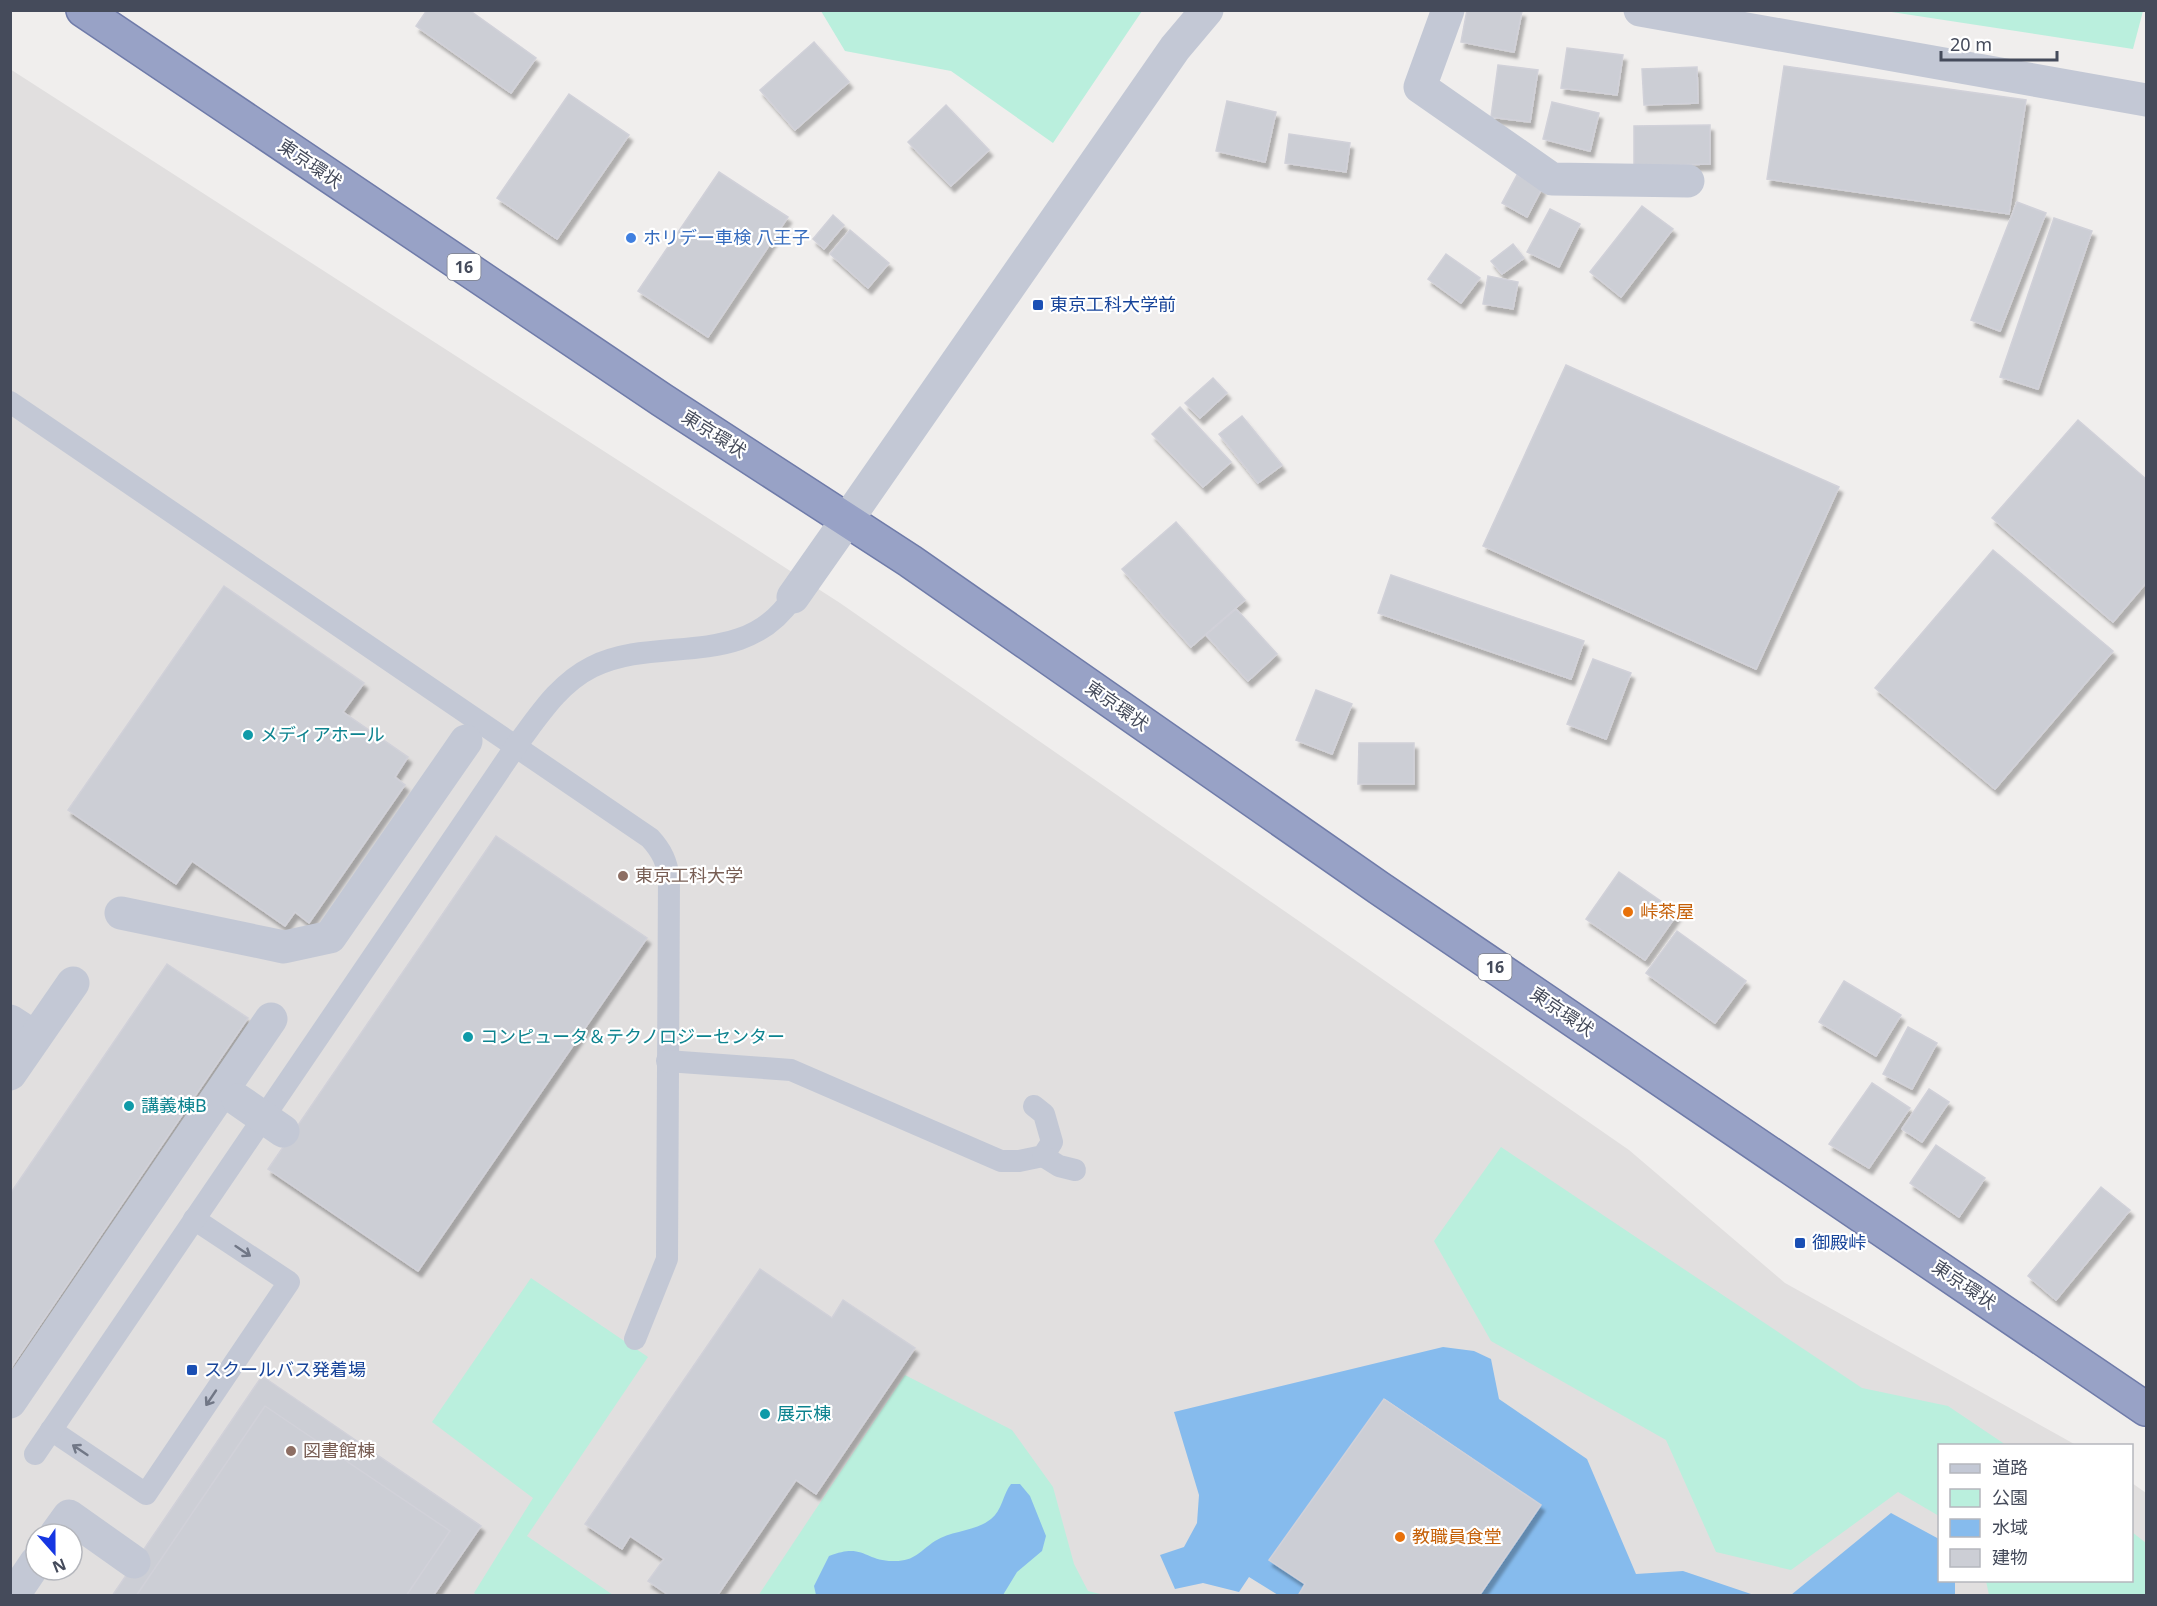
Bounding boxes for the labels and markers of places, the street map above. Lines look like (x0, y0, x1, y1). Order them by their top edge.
place label: ホリデー車検 八王子 (643, 225, 810, 249)
marker: ホリデー車検 八王子 (624, 231, 638, 245)
place label: 東京工科大学前 (1050, 292, 1176, 316)
marker: 東京工科大学前 (1031, 298, 1045, 312)
place label: メディアホール (260, 722, 385, 746)
marker: メディアホール (241, 728, 255, 742)
place label: 東京工科大学 (635, 863, 743, 887)
marker: 東京工科大学 (616, 869, 630, 883)
place label: 峠茶屋 (1640, 899, 1694, 923)
marker: 峠茶屋 (1621, 905, 1635, 919)
place label: コンピュータ＆テクノロジーセンター (480, 1024, 785, 1048)
marker: コンピュータ＆テクノロジーセンター (461, 1030, 475, 1044)
place label: 講義棟B (141, 1093, 207, 1117)
marker: 講義棟B (122, 1099, 136, 1113)
place label: 御殿峠 (1812, 1230, 1866, 1254)
marker: 御殿峠 (1793, 1236, 1807, 1250)
place label: スクールバス発着場 (204, 1357, 366, 1381)
marker: スクールバス発着場 (185, 1363, 199, 1377)
place label: 展示棟 (777, 1401, 831, 1425)
marker: 展示棟 (758, 1407, 772, 1421)
place label: 図書館棟 (303, 1438, 375, 1462)
marker: 図書館棟 (284, 1444, 298, 1458)
place label: 教職員食堂 (1412, 1524, 1502, 1548)
marker: 教職員食堂 (1393, 1530, 1407, 1544)

